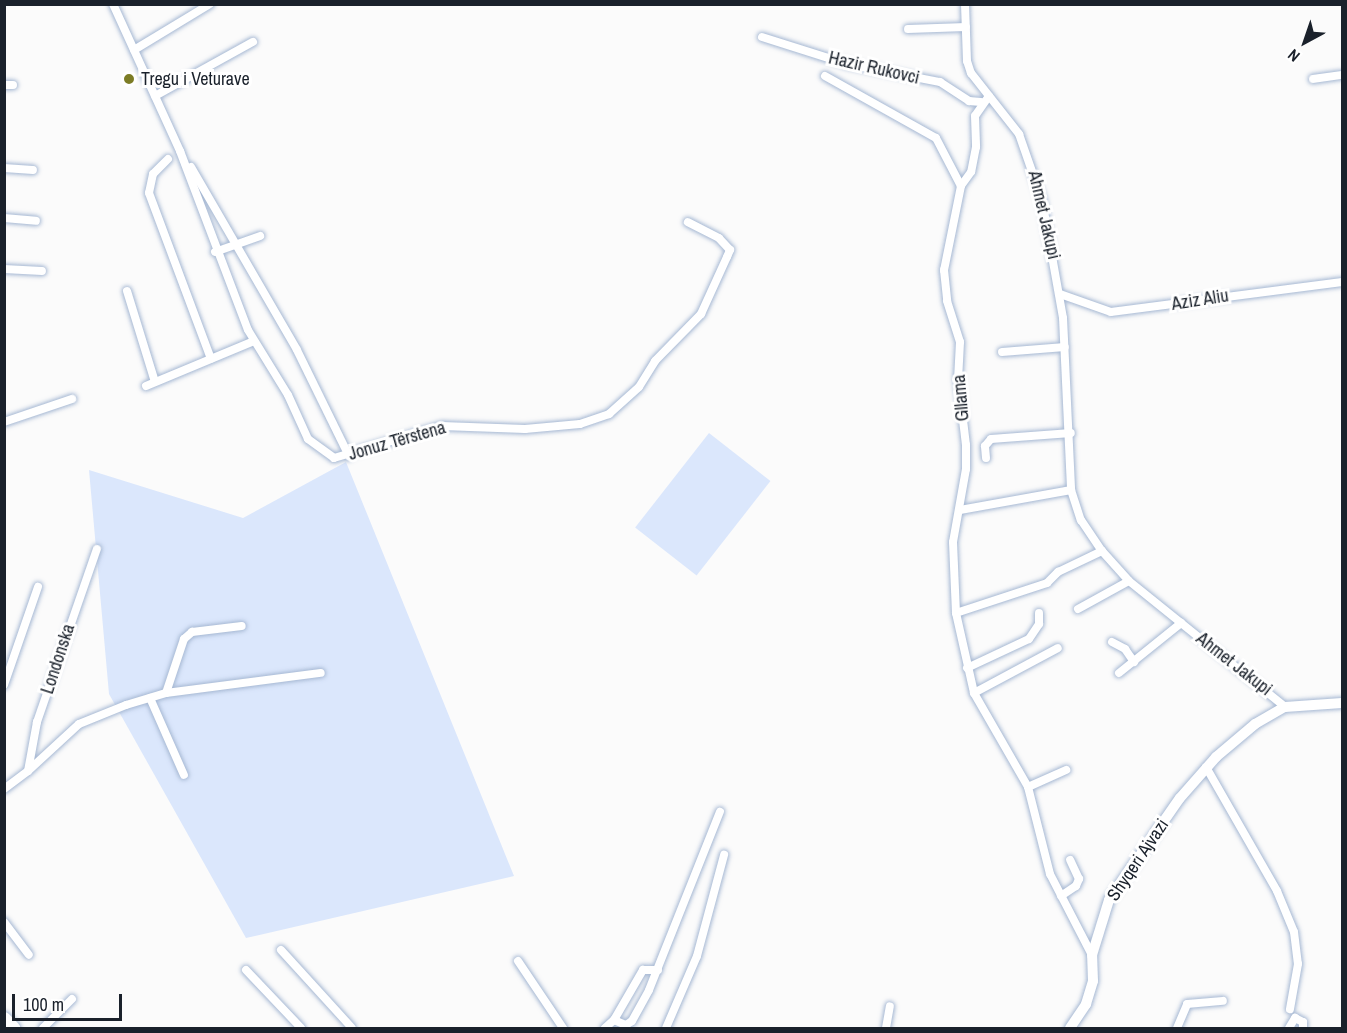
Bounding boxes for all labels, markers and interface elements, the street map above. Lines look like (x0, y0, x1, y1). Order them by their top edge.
north arrow (1275, 12, 1335, 72)
text: N (1283, 44, 1304, 67)
street label: Hazir Rukovci (826, 47, 922, 89)
place label: Tregu i Veturave (141, 68, 250, 90)
marker: Tregu i Veturave (122, 72, 136, 86)
street label: Ahmet Jakupi (1023, 169, 1065, 261)
street label: Aziz Aliu (1170, 285, 1230, 315)
street label: Gllama (948, 374, 974, 422)
street label: Jonuz Tërstena (346, 417, 448, 465)
street label: Londonska (37, 621, 79, 697)
street label: Ahmet Jakupi (1192, 628, 1276, 700)
street label: Shyqeri Ajvazi (1102, 815, 1174, 905)
scale bar (15, 982, 124, 1020)
text: 100 m (23, 992, 64, 1017)

